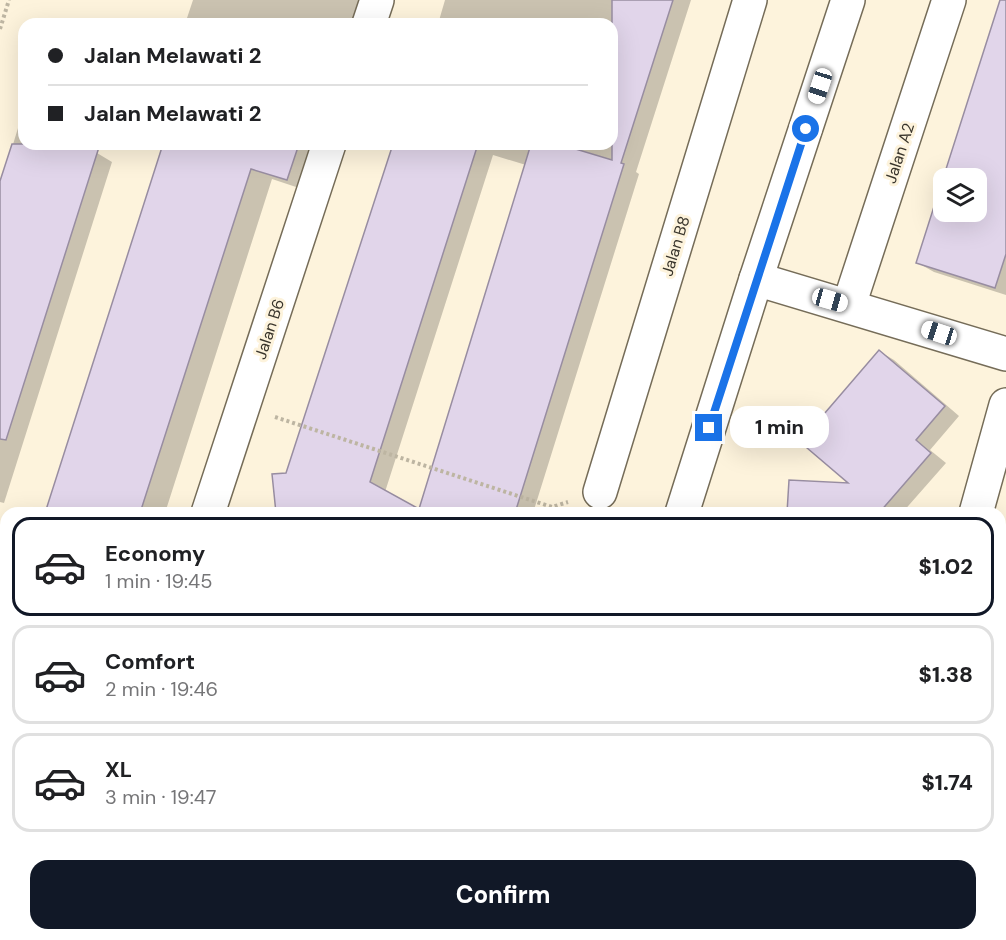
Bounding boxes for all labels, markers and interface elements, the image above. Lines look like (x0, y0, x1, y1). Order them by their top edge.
text: Jalan Melawati 2 (84, 41, 261, 70)
car (806, 66, 834, 106)
text: Jalan Melawati 2 (84, 99, 261, 128)
route start (792, 115, 819, 142)
street label: Jalan A2 (880, 120, 919, 186)
map controls (933, 168, 987, 222)
button: layers (933, 168, 987, 222)
street label: Jalan B8 (656, 214, 695, 279)
car (810, 286, 850, 314)
street label: Jalan B6 (250, 296, 289, 362)
car (919, 319, 959, 347)
callout: 1 min (730, 407, 829, 449)
route end (695, 414, 722, 441)
text: 1 min (755, 414, 804, 440)
text: Economy (105, 539, 205, 568)
icon: car (33, 540, 87, 594)
text: $1.02 (919, 552, 973, 581)
text: 1 min · 19:45 (105, 568, 212, 594)
text: Comfort (105, 647, 195, 676)
icon: car (33, 648, 87, 702)
text: $1.38 (919, 660, 973, 689)
text: 2 min · 19:46 (105, 676, 218, 702)
text: XL (105, 755, 132, 784)
icon: car (33, 756, 87, 810)
text: $1.74 (921, 768, 973, 797)
text: 3 min · 19:47 (105, 784, 217, 810)
button: Confirm (30, 860, 976, 929)

